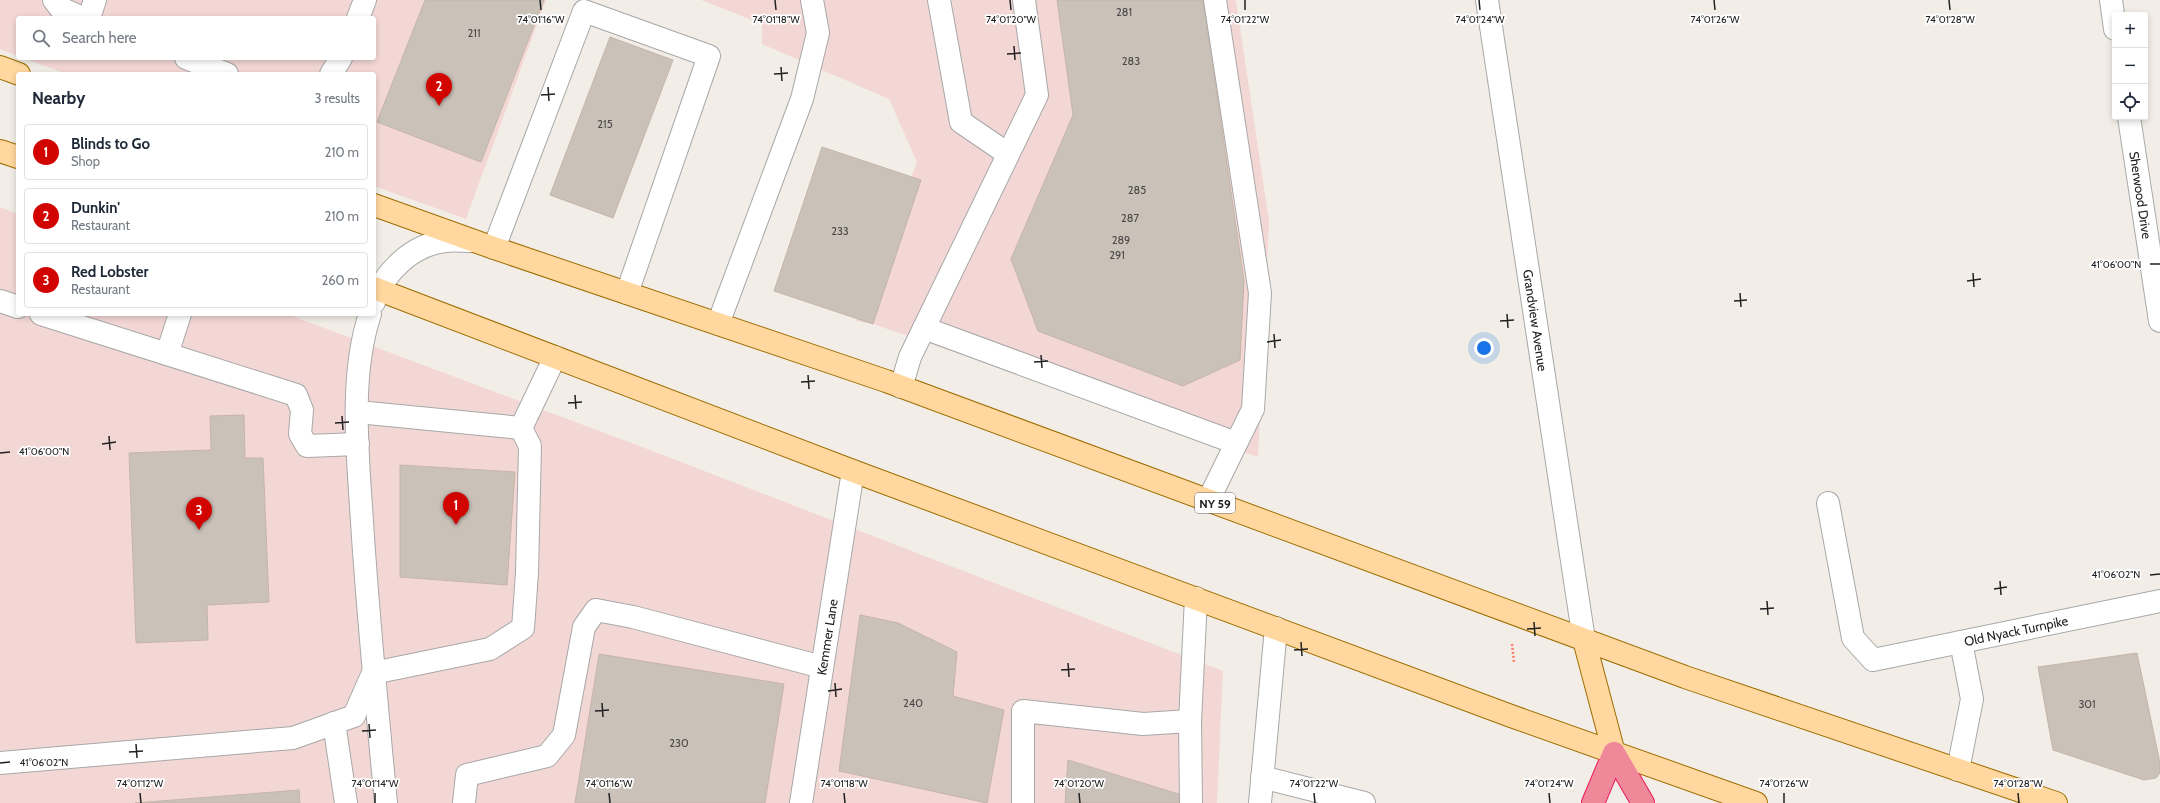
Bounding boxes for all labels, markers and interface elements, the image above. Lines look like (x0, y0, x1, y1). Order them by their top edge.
house number: 281 (1116, 5, 1132, 19)
map controls (2112, 12, 2148, 120)
button: + (2112, 12, 2148, 48)
text: 74°01'16"W (518, 13, 565, 26)
text: 74°01'18"W (752, 13, 800, 26)
text: 74°01'20"W (986, 13, 1037, 26)
text: 74°01'22"W (1221, 13, 1270, 26)
text: 74°01'24"W (1456, 13, 1505, 26)
text: 74°01'26"W (1691, 13, 1740, 26)
text: 74°01'28"W (1925, 13, 1975, 26)
search box (16, 16, 376, 60)
house number: 211 (468, 26, 480, 40)
icon: search (30, 27, 52, 49)
text: Search here (62, 29, 137, 47)
button: − (2112, 48, 2148, 84)
house number: 283 (1122, 54, 1140, 68)
pin: 2 (426, 73, 452, 106)
button: locate (2112, 84, 2148, 120)
text: Nearby (32, 88, 85, 108)
text: 3 results (314, 90, 360, 106)
house number: 215 (597, 117, 613, 131)
text: Blinds to Go (71, 135, 150, 153)
text: 1 (44, 144, 48, 160)
text: 210 m (325, 144, 359, 160)
street label: Sherwood Drive (2126, 150, 2155, 240)
text: Shop (71, 153, 100, 169)
house number: 285 (1128, 183, 1146, 197)
text: Dunkin' (71, 199, 120, 217)
text: 2 (43, 208, 49, 224)
text: 210 m (325, 208, 359, 224)
house number: 287 (1121, 211, 1139, 225)
text: Restaurant (71, 217, 130, 233)
house number: 233 (831, 224, 849, 238)
house number: 289 (1112, 233, 1130, 247)
house number: 291 (1109, 248, 1125, 262)
text: 41°06'00"N (2091, 258, 2141, 271)
text: Red Lobster (71, 263, 148, 281)
street label: Grandview Avenue (1520, 268, 1551, 373)
text: 3 (42, 272, 50, 288)
text: 260 m (321, 272, 359, 288)
text: Restaurant (71, 281, 130, 297)
your location (1474, 338, 1494, 358)
text: 41°06'00"N (19, 445, 69, 458)
pin: 1 (443, 492, 469, 525)
road number: NY 59 (1195, 493, 1235, 513)
pin: 3 (186, 497, 212, 530)
text: 41°06'02"N (2092, 568, 2140, 581)
street label: Kemmer Lane (813, 598, 841, 676)
street label: Old Nyack Turnpike (1963, 612, 2070, 649)
house number: 240 (903, 696, 923, 710)
house number: 301 (2078, 697, 2096, 711)
house number: 230 (669, 736, 689, 750)
text: 41°06'02"N (20, 756, 68, 769)
text: 74°01'12"W (117, 777, 164, 790)
text: 74°01'14"W (352, 777, 399, 790)
text: 74°01'16"W (586, 777, 633, 790)
text: 74°01'18"W (820, 777, 868, 790)
text: 74°01'20"W (1054, 777, 1105, 790)
text: 74°01'22"W (1290, 777, 1339, 790)
text: 74°01'24"W (1525, 777, 1574, 790)
text: 74°01'26"W (1760, 777, 1809, 790)
text: 74°01'28"W (1993, 777, 2043, 790)

